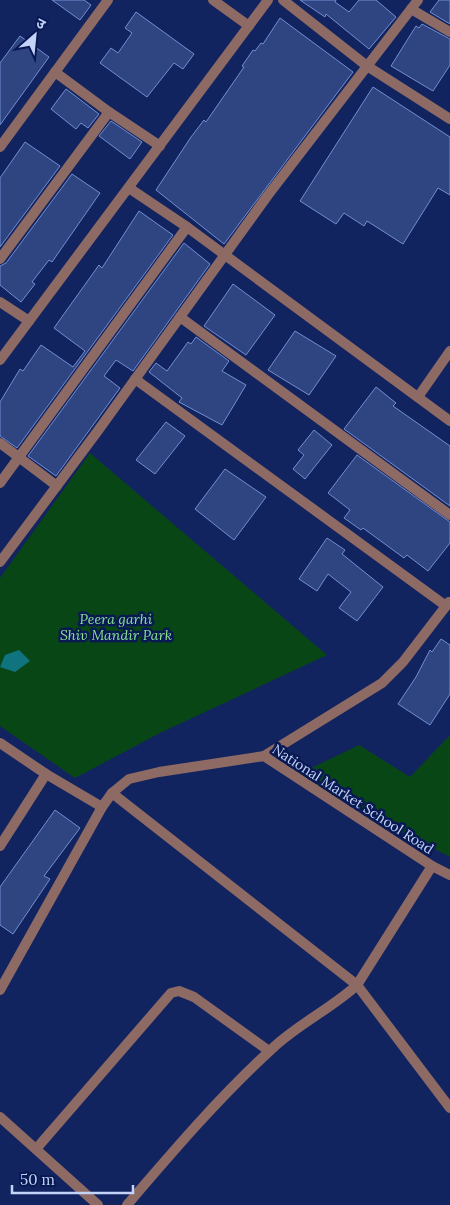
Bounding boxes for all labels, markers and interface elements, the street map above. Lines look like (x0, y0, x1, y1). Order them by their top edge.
north arrow (10, 10, 60, 60)
text: उ (33, 14, 49, 34)
park label: Peera garhi Shiv Mandir Park (60, 610, 172, 644)
street label: National Market School Road (269, 740, 437, 858)
scale bar (12, 1162, 134, 1194)
text: 50 m (20, 1170, 55, 1189)

